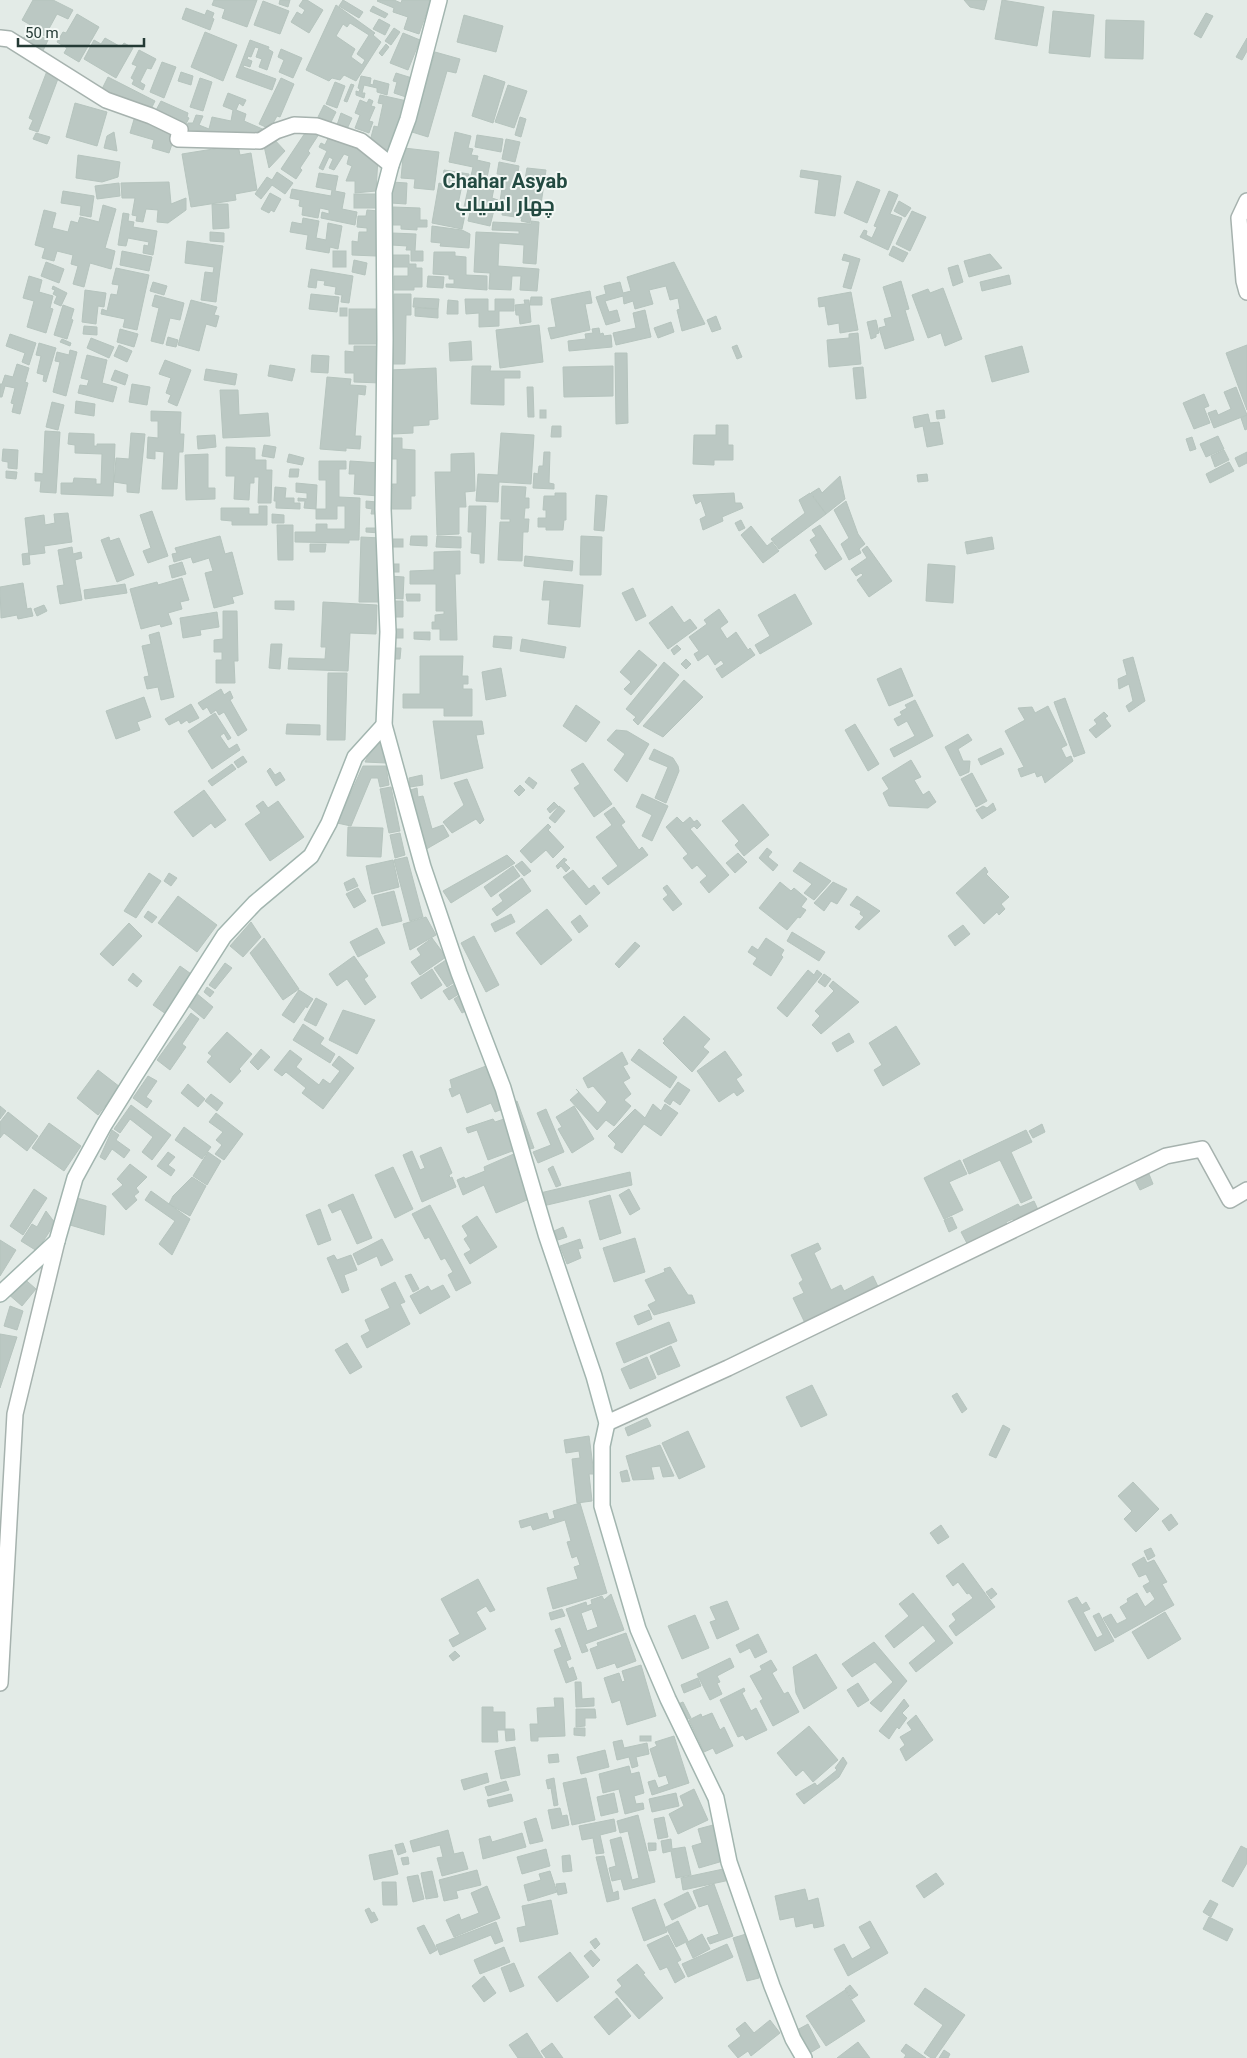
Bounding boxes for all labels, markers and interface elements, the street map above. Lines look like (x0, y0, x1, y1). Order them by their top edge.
scale bar (18, 15, 144, 47)
text: 50 m (25, 24, 59, 42)
district label: Chahar Asyab چهار اسیاب (443, 169, 567, 218)

